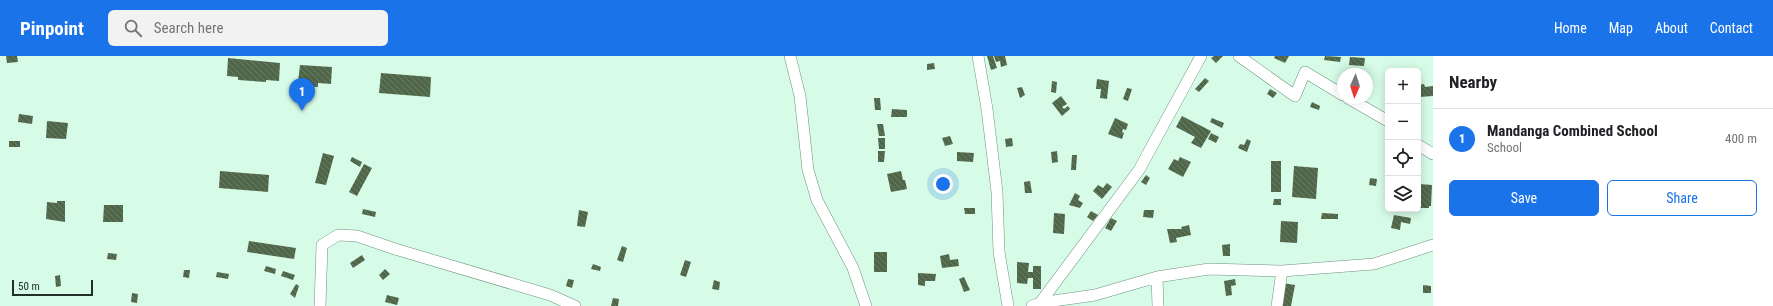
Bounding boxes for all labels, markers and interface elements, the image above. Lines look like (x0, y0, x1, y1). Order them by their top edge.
search box (108, 10, 388, 46)
text: Pinpoint (20, 17, 84, 40)
icon: search (122, 17, 144, 39)
text: Search here (154, 19, 224, 37)
text: Home (1554, 20, 1587, 36)
text: Map (1609, 20, 1633, 36)
text: About (1655, 20, 1688, 36)
text: Contact (1710, 20, 1753, 36)
north arrow (1337, 68, 1373, 104)
map controls (1385, 68, 1421, 212)
button: + (1385, 68, 1421, 104)
text: Nearby (1449, 72, 1497, 92)
pin: 1 (289, 78, 315, 111)
button: − (1385, 104, 1421, 140)
text: Mandanga Combined School (1487, 122, 1658, 140)
text: 1 (1459, 131, 1465, 146)
text: 400 m (1725, 131, 1757, 146)
button: locate (1385, 140, 1421, 176)
text: School (1487, 140, 1522, 155)
your location (933, 174, 953, 194)
button: layers (1385, 176, 1421, 212)
button: Save (1449, 180, 1599, 216)
button: Share (1607, 180, 1757, 216)
scale bar (12, 278, 93, 297)
text: 50 m (18, 280, 40, 293)

